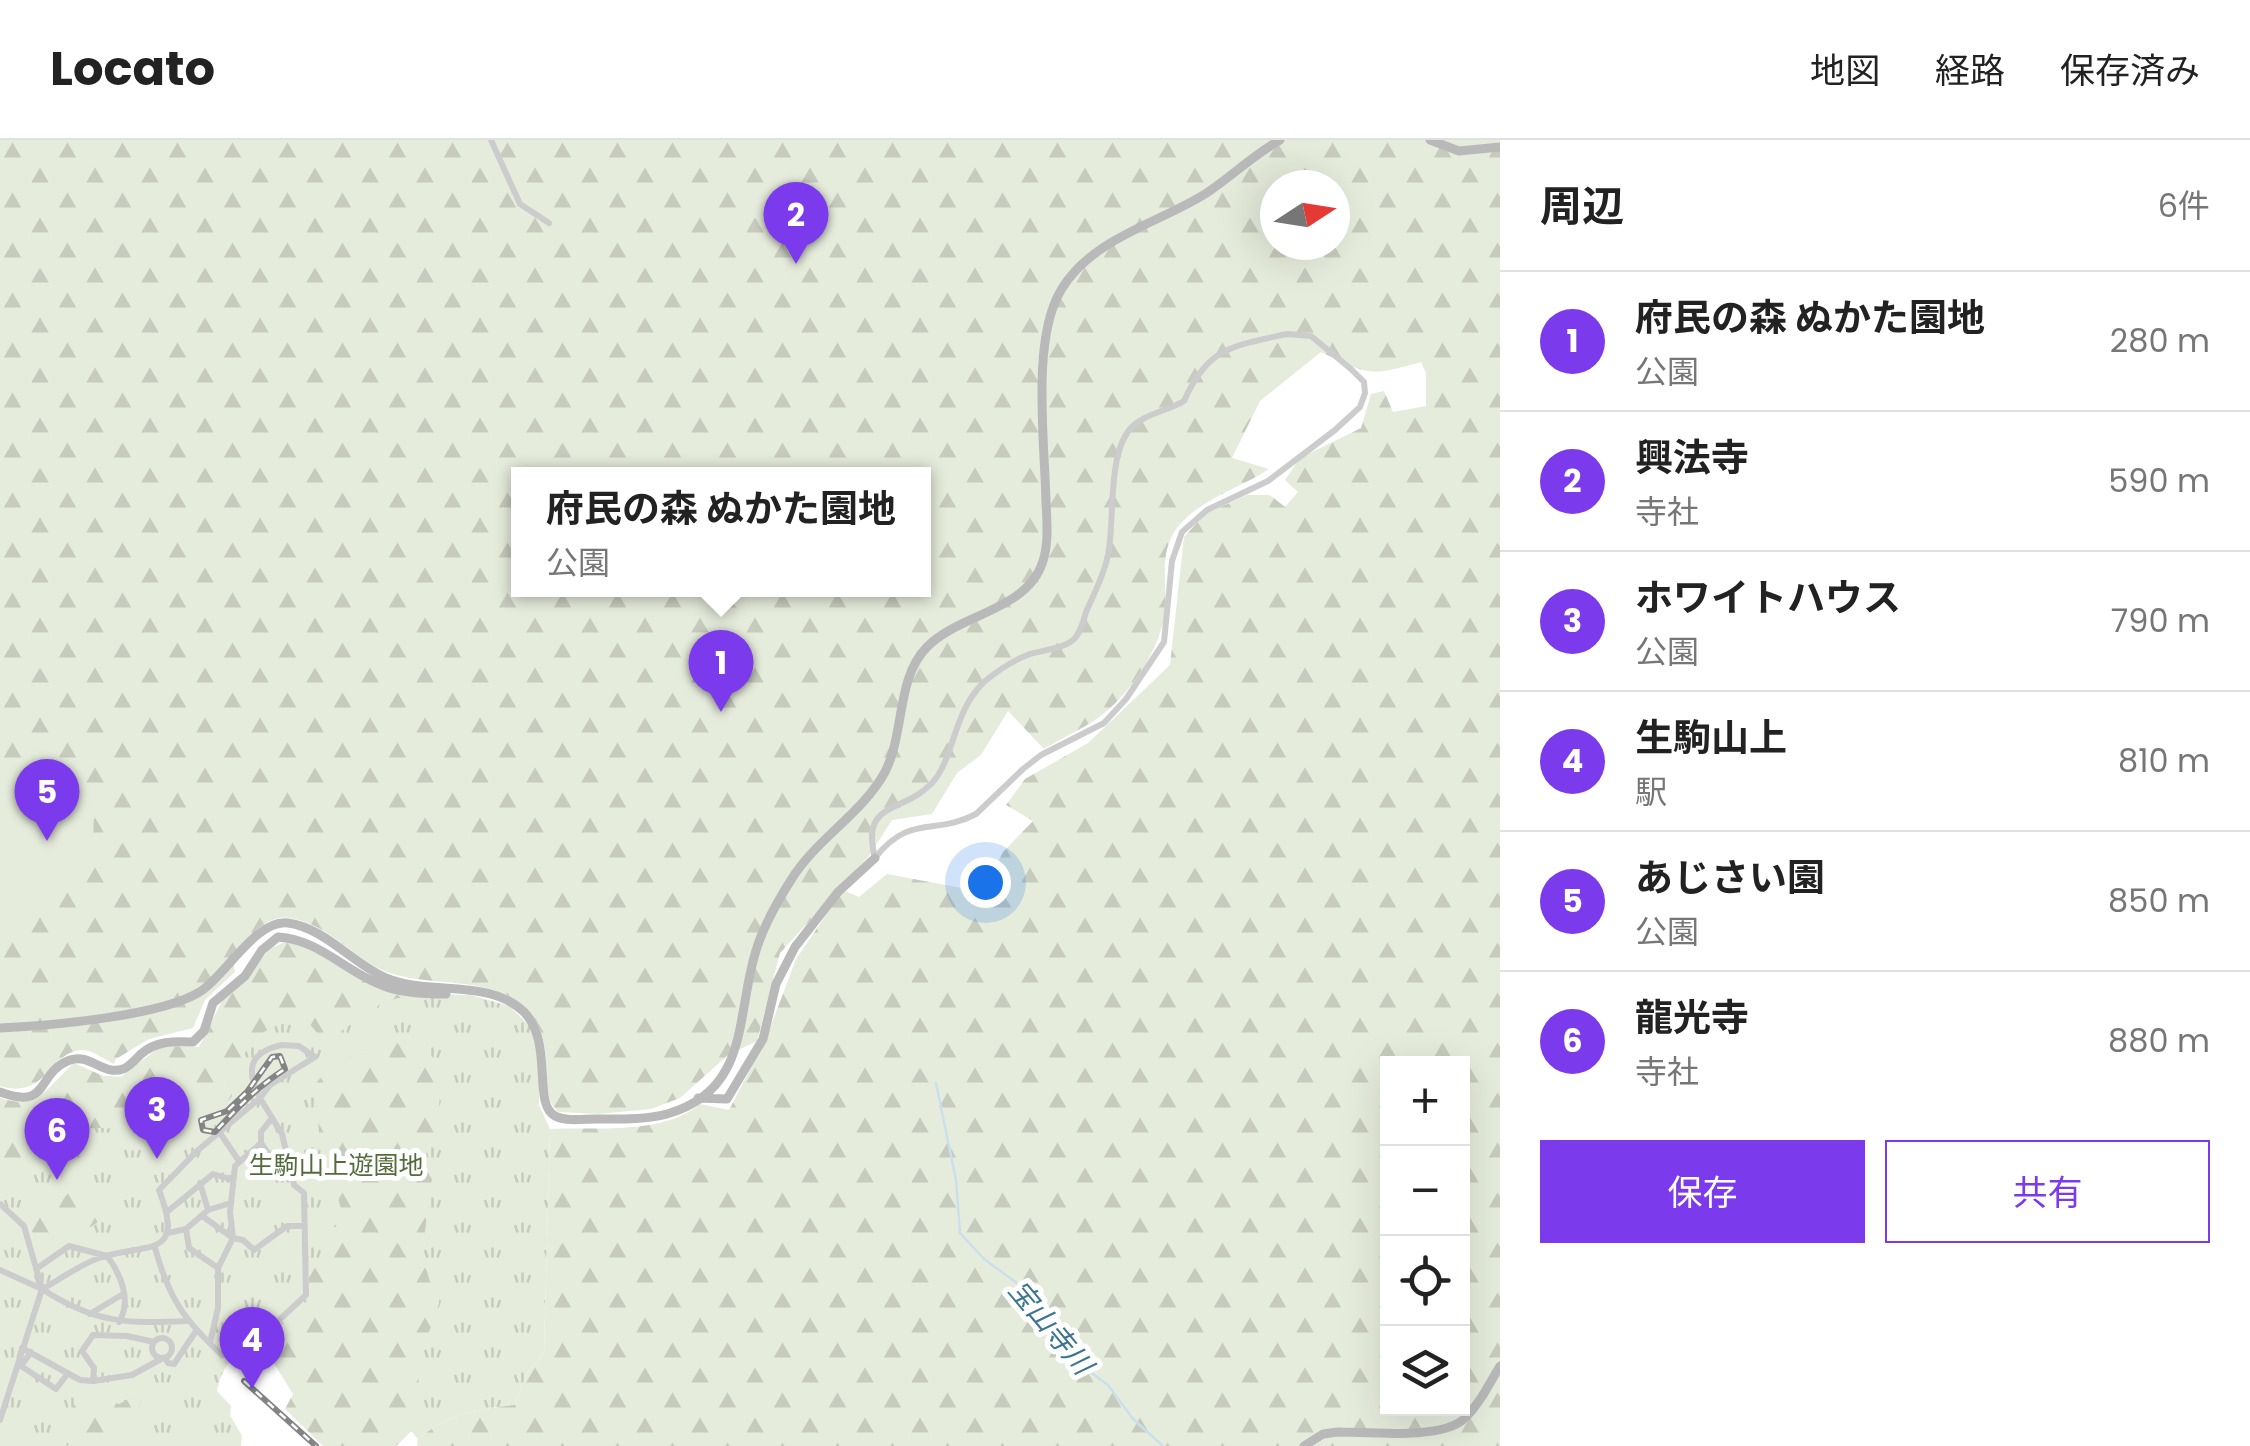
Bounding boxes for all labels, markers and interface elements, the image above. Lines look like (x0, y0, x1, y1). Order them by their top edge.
text: Locato (50, 35, 215, 102)
text: 地図 (1810, 46, 1880, 95)
text: 経路 (1935, 46, 2005, 95)
text: 保存済み (2060, 46, 2200, 95)
north arrow (1260, 170, 1350, 260)
text: 周辺 (1540, 177, 1624, 236)
pin: 2 (764, 182, 828, 264)
text: 6件 (2158, 183, 2210, 228)
text: 府民の森 ぬかた園地 (1635, 291, 1985, 344)
text: 1 (1566, 318, 1579, 363)
text: 280 m (2110, 318, 2210, 363)
text: 公園 (1635, 349, 1699, 394)
text: 興法寺 (1635, 431, 1749, 484)
text: 2 (1563, 458, 1582, 503)
text: 590 m (2108, 458, 2210, 503)
popup (511, 467, 931, 597)
text: 府民の森 ぬかた園地 (546, 482, 896, 535)
text: 寺社 (1635, 489, 1699, 534)
text: 公園 (546, 540, 610, 585)
text: ホワイトハウス (1635, 571, 1901, 624)
text: 3 (1563, 598, 1582, 643)
text: 790 m (2111, 598, 2210, 643)
text: 公園 (1635, 629, 1699, 674)
pin: 1 (688, 630, 754, 712)
text: 生駒山上 (1635, 711, 1787, 764)
text: 4 (1562, 738, 1583, 783)
text: 810 m (2118, 738, 2210, 783)
pin: 5 (15, 758, 80, 841)
text: 駅 (1635, 769, 1667, 814)
text: あじさい園 (1635, 851, 1825, 904)
your location (960, 857, 1011, 908)
text: 5 (1562, 878, 1583, 923)
text: 850 m (2108, 878, 2210, 923)
text: 公園 (1635, 909, 1699, 954)
text: 龍光寺 (1635, 991, 1749, 1044)
text: 6 (1562, 1018, 1583, 1063)
text: 880 m (2108, 1018, 2210, 1063)
text: 寺社 (1635, 1049, 1699, 1094)
map controls (1380, 1056, 1470, 1416)
button: + (1380, 1056, 1470, 1146)
pin: 3 (124, 1076, 190, 1159)
pin: 6 (24, 1098, 90, 1180)
button: 保存 (1540, 1140, 1865, 1243)
button: 共有 (1885, 1140, 2210, 1243)
button: − (1380, 1146, 1470, 1236)
park label: 生駒山上遊園地 (248, 1148, 424, 1183)
button: locate (1380, 1236, 1470, 1326)
water label: 宝山寺川 (1000, 1272, 1103, 1385)
pin: 4 (220, 1306, 284, 1389)
button: layers (1380, 1326, 1470, 1416)

